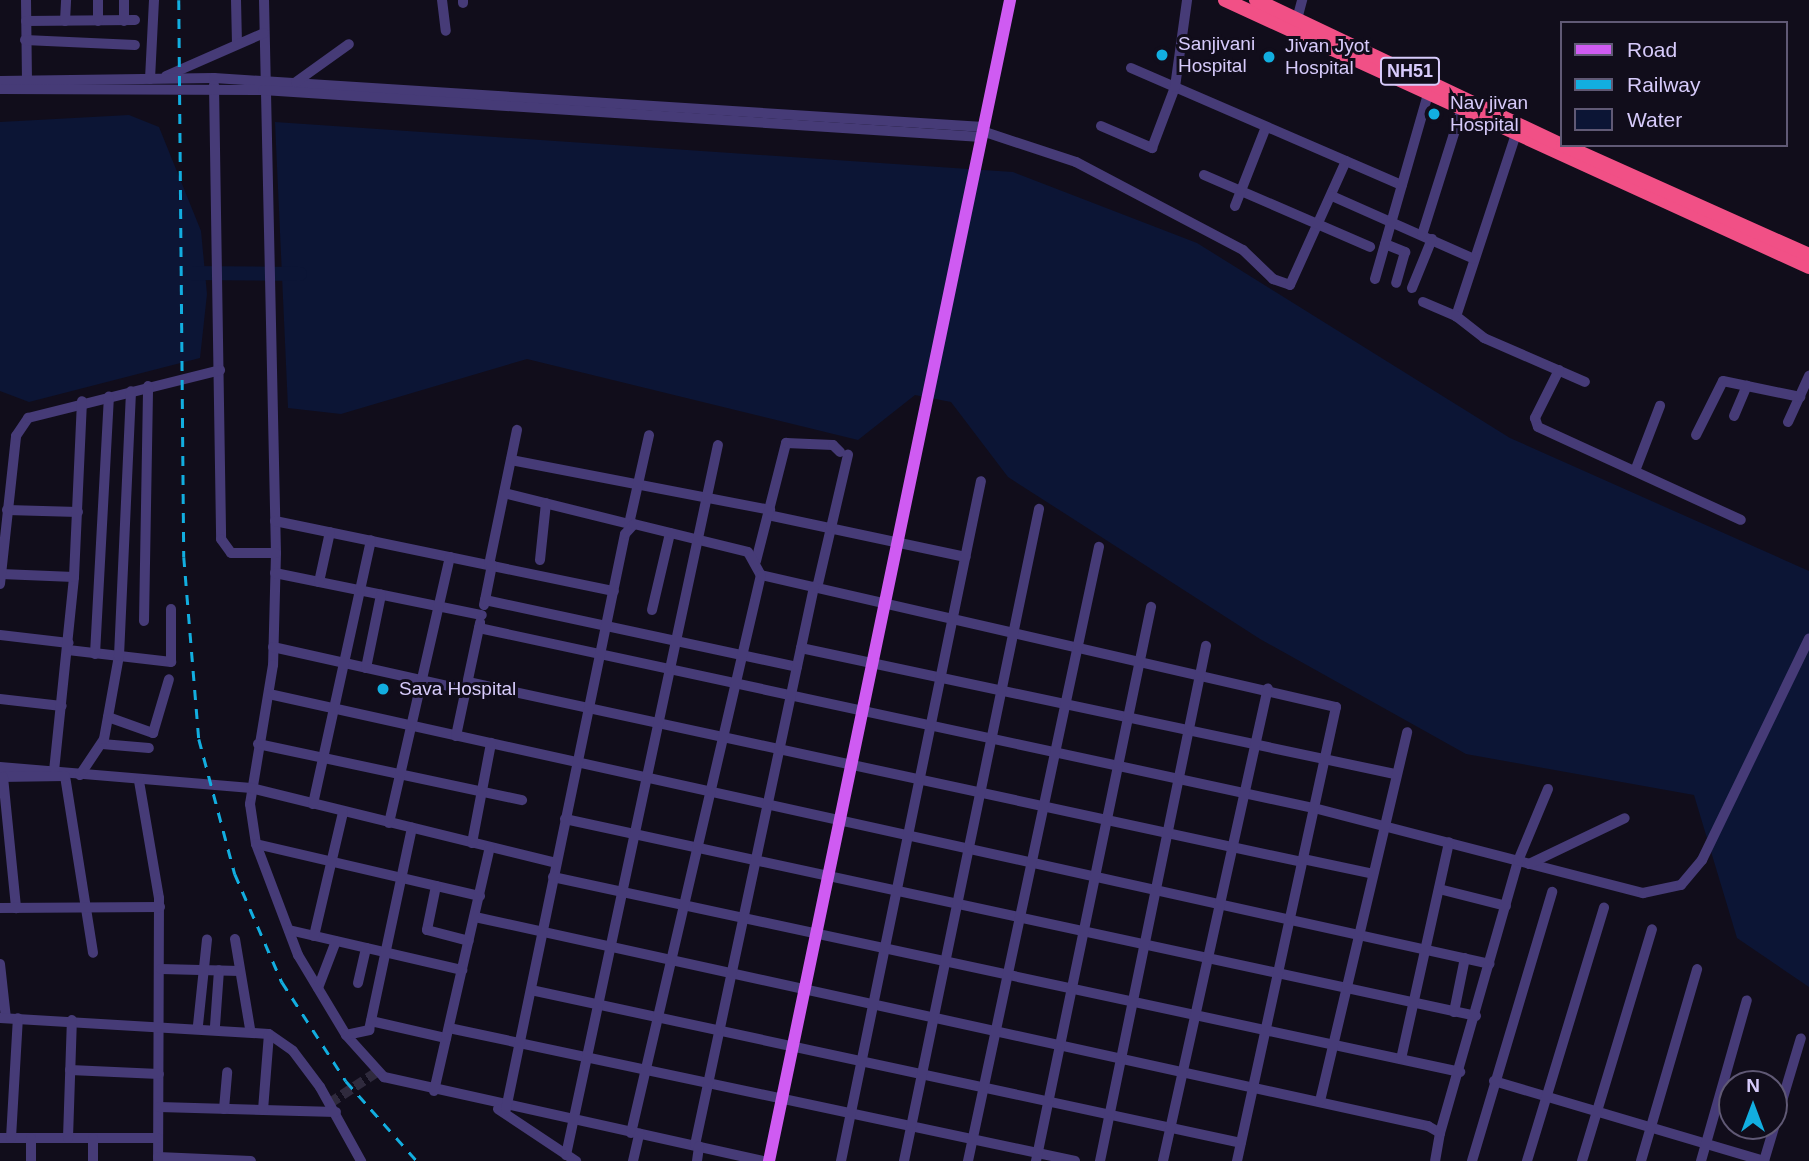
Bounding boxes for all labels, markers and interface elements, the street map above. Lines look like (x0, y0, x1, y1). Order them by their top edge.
legend (1560, 21, 1788, 147)
place label: Sanjivani Hospital (1178, 33, 1255, 77)
place label: Jivan Jyot Hospital (1285, 35, 1369, 79)
text: Road (1627, 38, 1677, 61)
marker: Sanjivani Hospital (1152, 45, 1172, 65)
marker: Jivan Jyot Hospital (1259, 47, 1279, 67)
road number: NH51 (1378, 56, 1442, 86)
text: Railway (1627, 73, 1701, 96)
place label: Nav jivan Hospital (1450, 92, 1528, 136)
marker: Nav jivan Hospital (1424, 104, 1444, 124)
text: Water (1627, 108, 1682, 131)
place label: Sava Hospital (399, 678, 516, 700)
marker: Sava Hospital (373, 679, 393, 699)
north arrow (1718, 1070, 1788, 1140)
text: N (1746, 1075, 1760, 1096)

